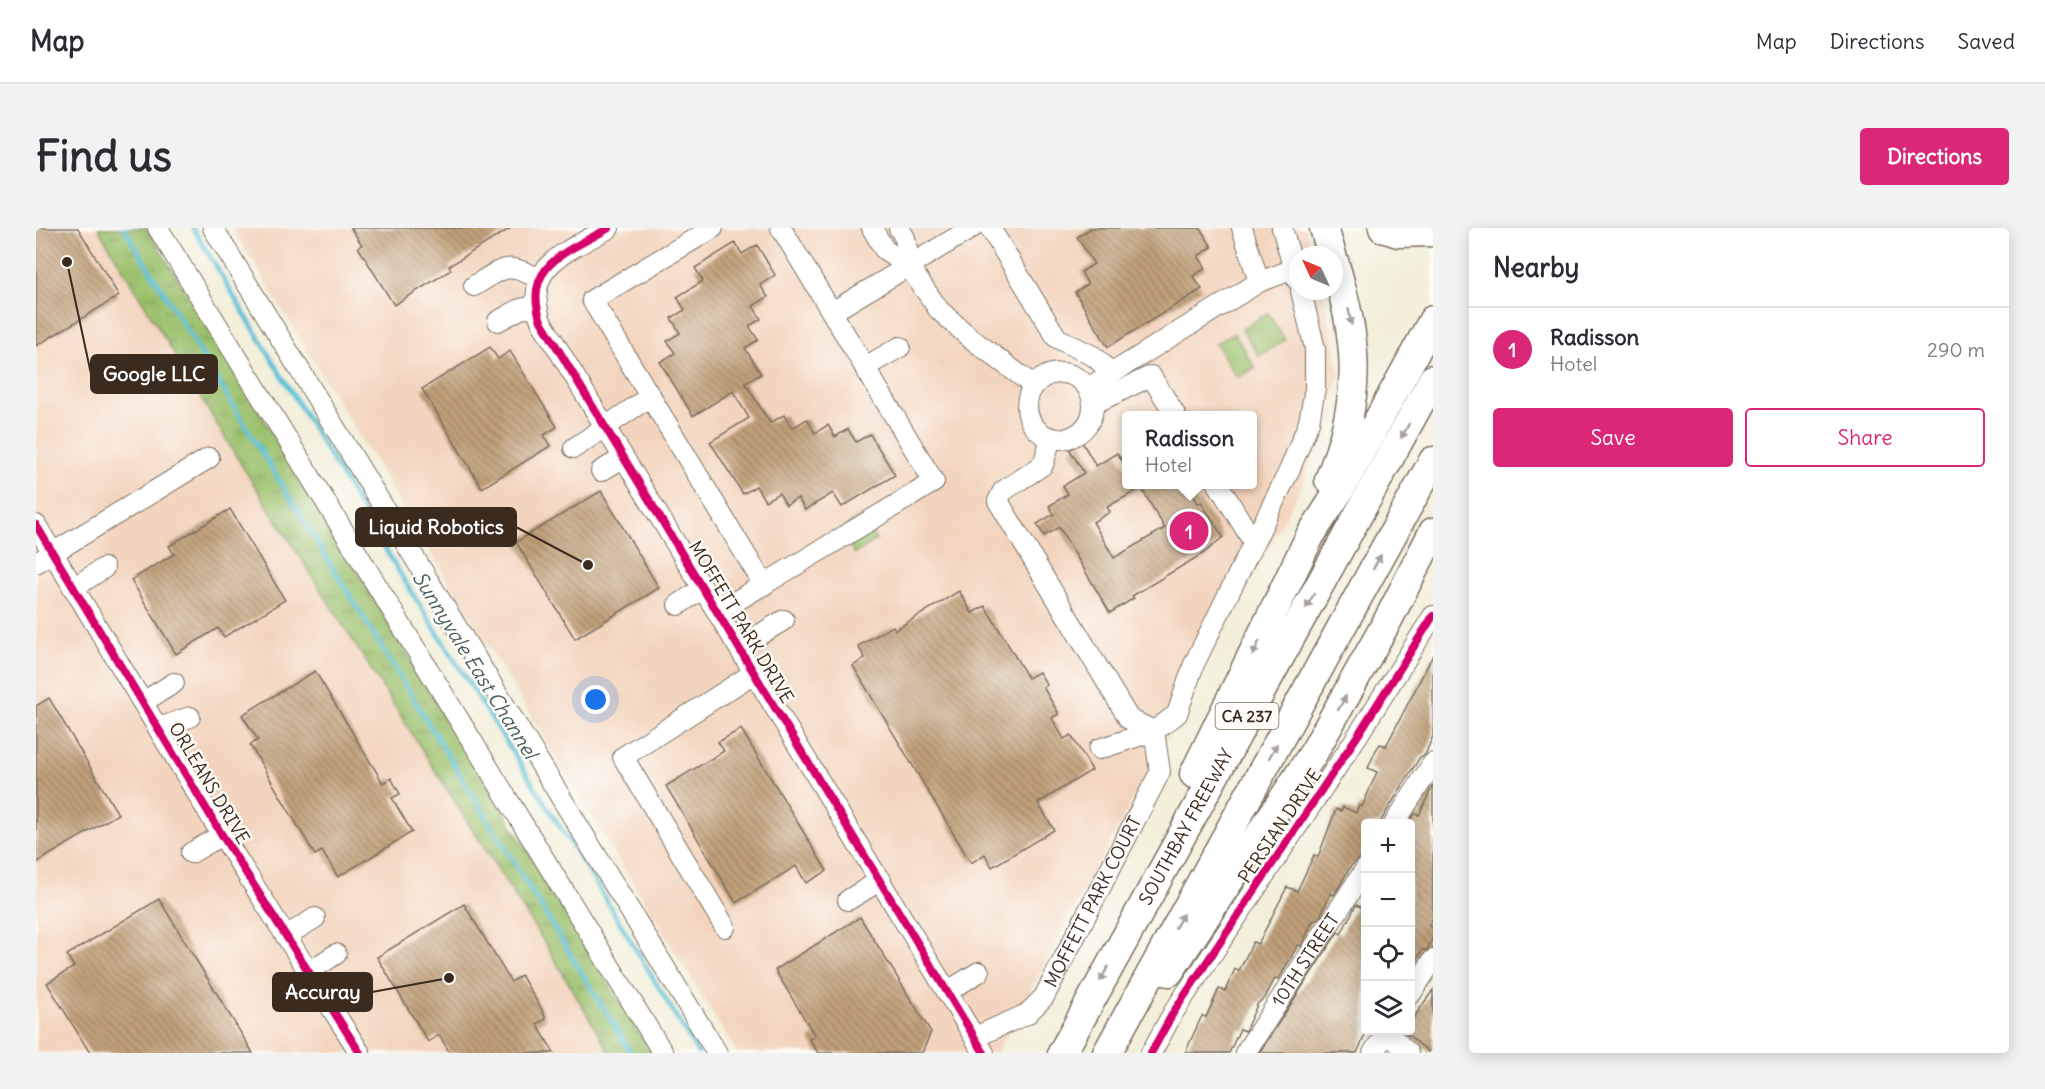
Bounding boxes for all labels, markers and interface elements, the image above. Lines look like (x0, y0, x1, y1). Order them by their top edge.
text: Map (30, 23, 84, 59)
text: Map (1756, 28, 1797, 55)
text: Directions (1830, 28, 1924, 55)
text: Saved (1957, 28, 2015, 55)
button: Directions (1860, 128, 2009, 185)
text: Find us (36, 130, 172, 182)
north arrow (1289, 246, 1343, 300)
text: Nearby (1493, 251, 1579, 284)
one-way arrow (1345, 308, 1354, 327)
text: Radisson (1550, 323, 1639, 351)
text: 1 (1509, 337, 1516, 362)
text: 290 m (1927, 337, 1985, 362)
text: Hotel (1550, 351, 1597, 376)
callout: Google LLC (91, 355, 217, 393)
text: Google LLC (103, 361, 205, 386)
button: Save (1493, 408, 1733, 467)
button: Share (1745, 408, 1985, 467)
popup (1122, 411, 1257, 489)
one-way arrow (1400, 422, 1410, 439)
text: Radisson (1145, 424, 1234, 452)
text: Hotel (1145, 452, 1192, 477)
callout: Liquid Robotics (356, 508, 516, 546)
pin: 1 (1170, 508, 1208, 554)
text: Liquid Robotics (368, 514, 504, 539)
street label: MOFFETT PARK DRIVE (684, 536, 799, 707)
one-way arrow (1372, 553, 1382, 570)
water label: Sunnyvale East Channel (408, 566, 545, 765)
one-way arrow (1305, 593, 1315, 610)
one-way arrow (1251, 639, 1261, 657)
your location (581, 685, 610, 714)
one-way arrow (1337, 694, 1347, 711)
road number: CA 237 (1216, 703, 1278, 729)
street label: ORLEANS DRIVE (164, 718, 255, 848)
one-way arrow (1268, 742, 1278, 759)
street label: SOUTHBAY FREEWAY (1134, 745, 1238, 909)
street label: PERSIAN DRIVE (1233, 764, 1326, 887)
street label: MOFFETT PARK COURT (1039, 812, 1146, 991)
map controls (1361, 819, 1415, 1035)
button: + (1361, 819, 1415, 873)
button: − (1361, 873, 1415, 927)
street label: 10TH STREET (1267, 909, 1344, 1011)
one-way arrow (1174, 913, 1184, 930)
button: locate (1361, 927, 1415, 981)
one-way arrow (1099, 966, 1109, 983)
callout: Accuray (273, 973, 372, 1011)
text: Accuray (285, 979, 361, 1004)
button: layers (1361, 981, 1415, 1035)

